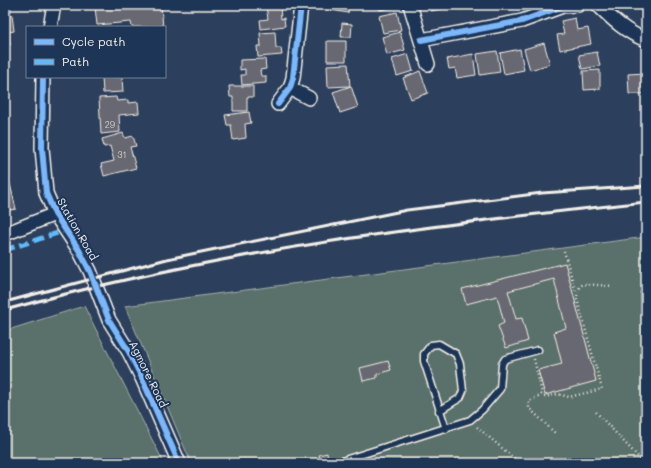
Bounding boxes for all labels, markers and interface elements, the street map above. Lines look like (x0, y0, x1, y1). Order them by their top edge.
legend (26, 26, 166, 78)
text: Cycle path (62, 33, 125, 49)
text: Path (62, 53, 89, 69)
house number: 29 (105, 119, 116, 130)
house number: 31 (117, 149, 127, 160)
street label: Station Road (54, 195, 102, 263)
street label: Agmore Road (126, 338, 172, 410)

